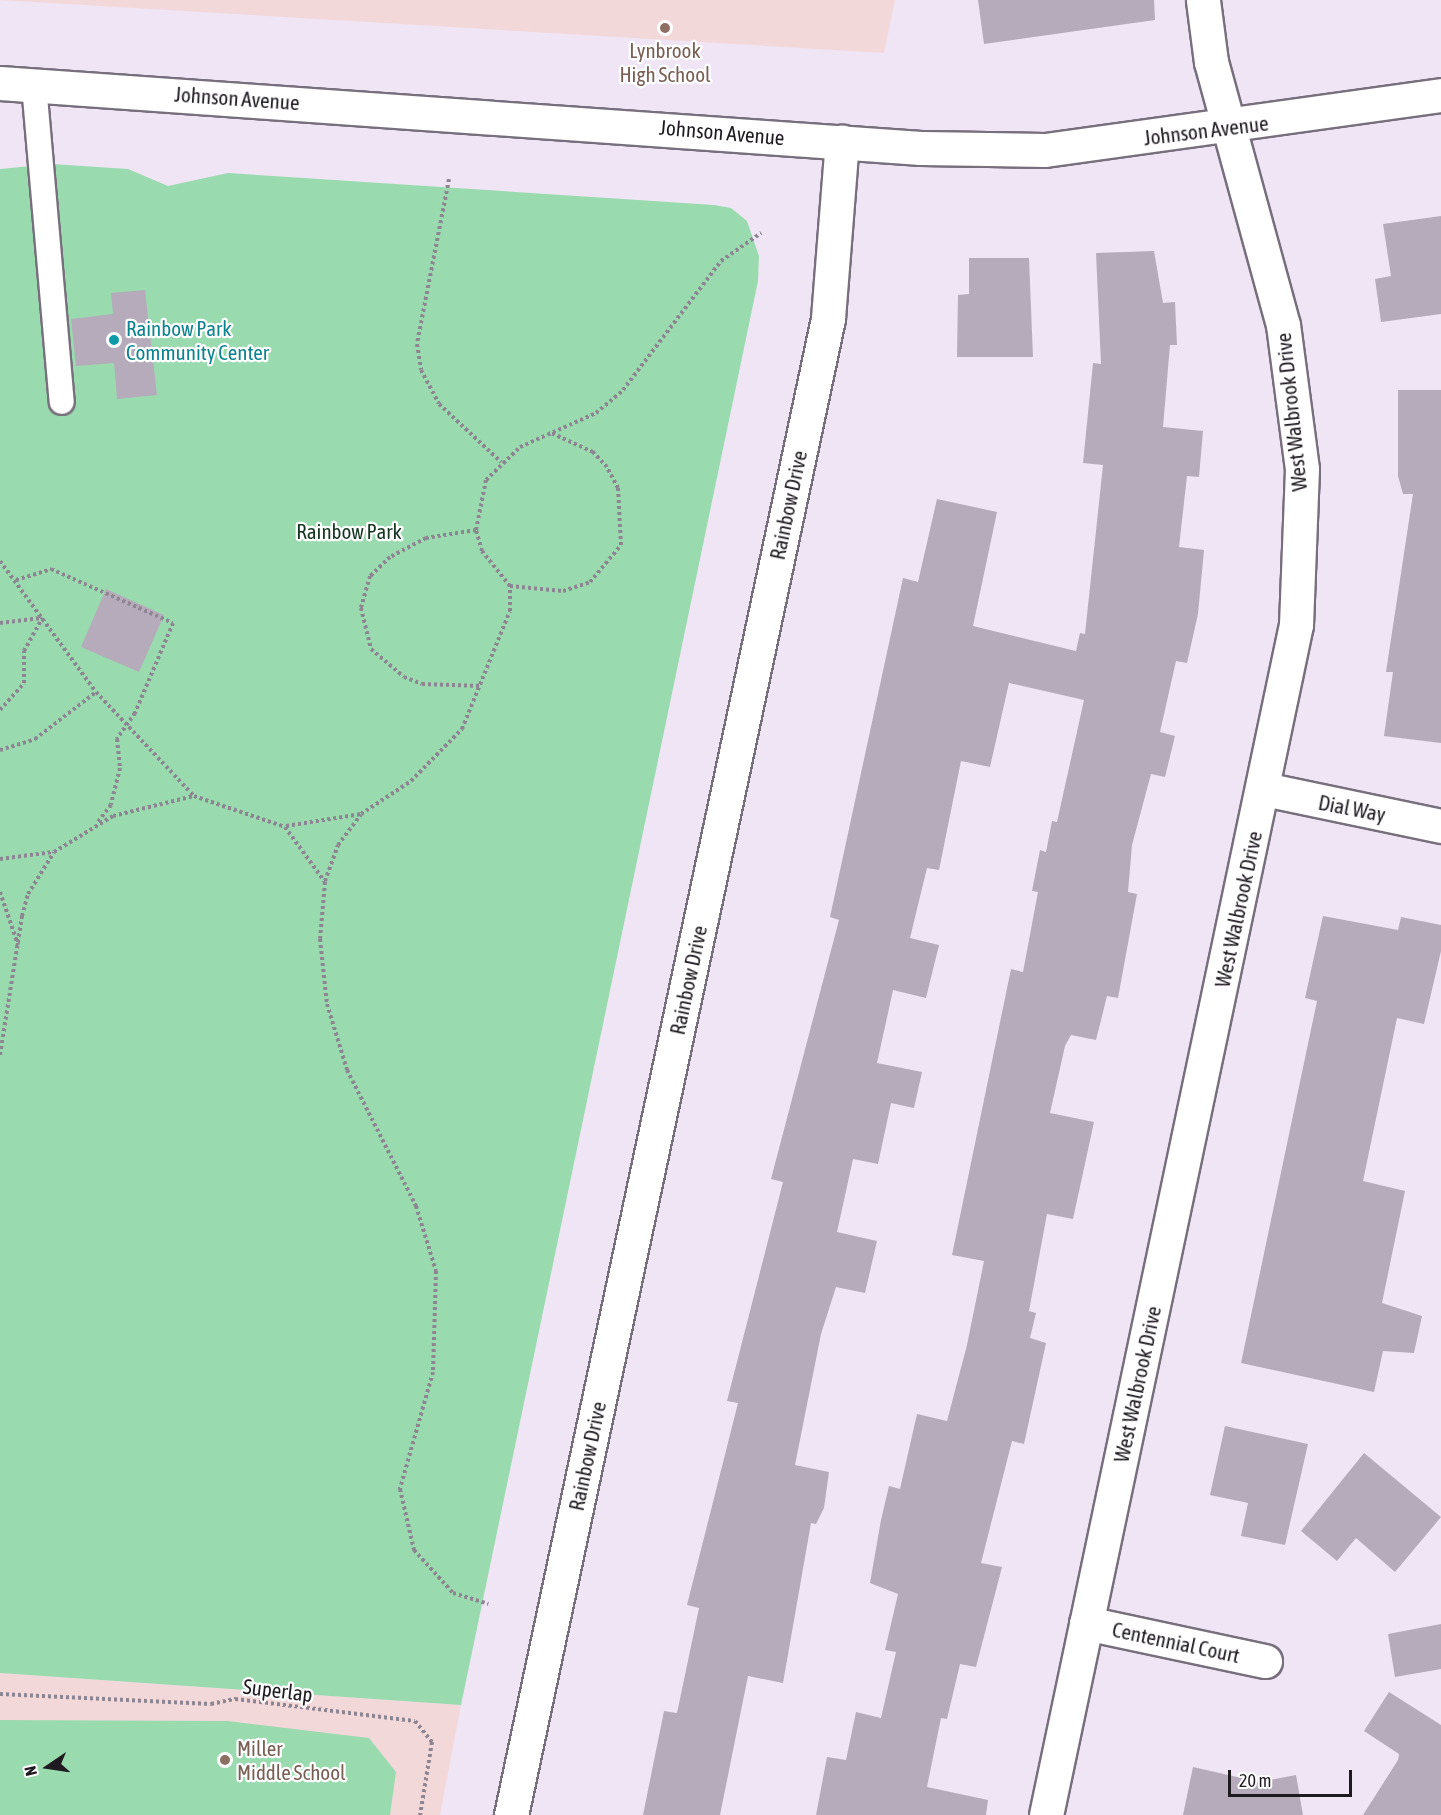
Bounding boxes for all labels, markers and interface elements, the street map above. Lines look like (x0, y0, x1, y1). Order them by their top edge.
marker: Lynbrook High School (658, 21, 672, 35)
place label: Lynbrook High School (619, 37, 711, 87)
street label: Johnson Avenue (174, 81, 300, 115)
street label: Johnson Avenue (1142, 110, 1270, 150)
street label: Johnson Avenue (658, 114, 786, 150)
place label: Rainbow Park Community Center (126, 315, 269, 365)
street label: West Walbrook Drive (1270, 332, 1312, 492)
marker: Rainbow Park Community Center (107, 333, 121, 347)
street label: Rainbow Drive (764, 448, 812, 562)
park label: Rainbow Park (296, 518, 402, 544)
street label: Dial Way (1316, 789, 1388, 827)
street label: West Walbrook Drive (1209, 829, 1267, 989)
street label: Rainbow Drive (664, 923, 712, 1037)
street label: West Walbrook Drive (1108, 1304, 1166, 1464)
street label: Rainbow Drive (563, 1399, 611, 1513)
street label: Centennial Court (1110, 1616, 1242, 1668)
street label: Superlap (242, 1673, 314, 1707)
place label: Miller Middle School (237, 1735, 346, 1785)
north arrow (18, 1737, 78, 1797)
marker: Miller Middle School (218, 1753, 232, 1767)
scale bar (1231, 1758, 1356, 1796)
text: N (21, 1764, 40, 1778)
text: 20 m (1239, 1770, 1271, 1791)

